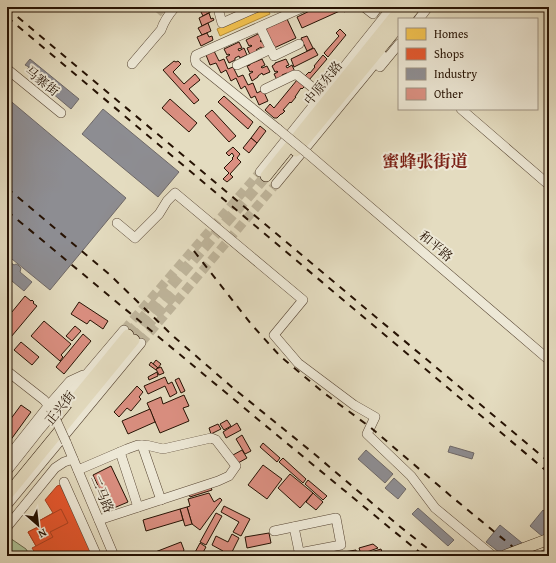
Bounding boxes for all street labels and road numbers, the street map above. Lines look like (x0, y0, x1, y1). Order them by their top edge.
street label: 中原东路 (299, 57, 347, 109)
street label: 马寨街 (21, 61, 63, 101)
street label: 和平路 (415, 226, 457, 266)
street label: 正兴街 (40, 387, 80, 429)
street label: 二马路 (86, 472, 118, 516)

